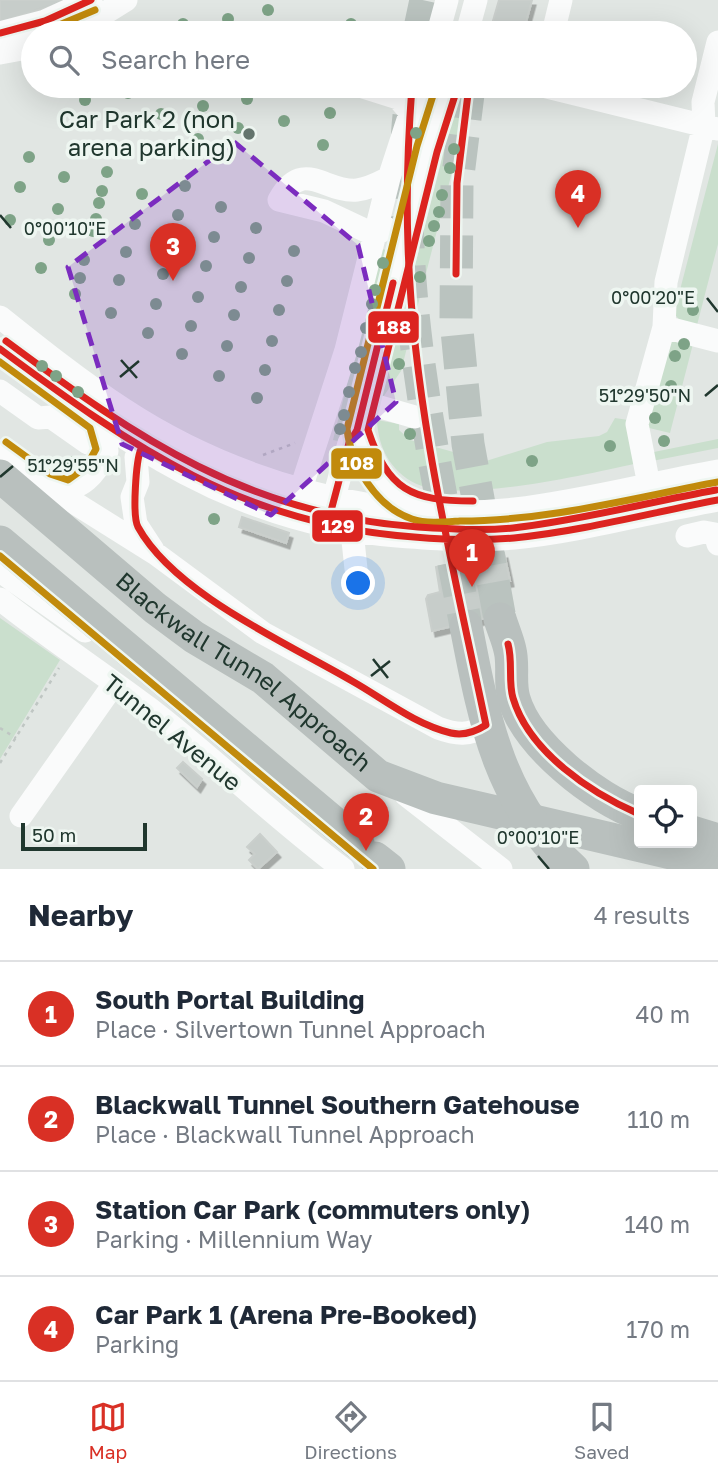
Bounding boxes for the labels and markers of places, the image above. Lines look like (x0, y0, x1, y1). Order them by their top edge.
place label: Car Park 2 (non arena parking) (59, 104, 235, 161)
marker: Car Park 2 (non arena parking) (241, 126, 257, 142)
pin: 4 (555, 170, 601, 228)
pin: 3 (150, 223, 196, 281)
pin: 1 (449, 529, 495, 587)
pin: 2 (343, 793, 389, 851)

